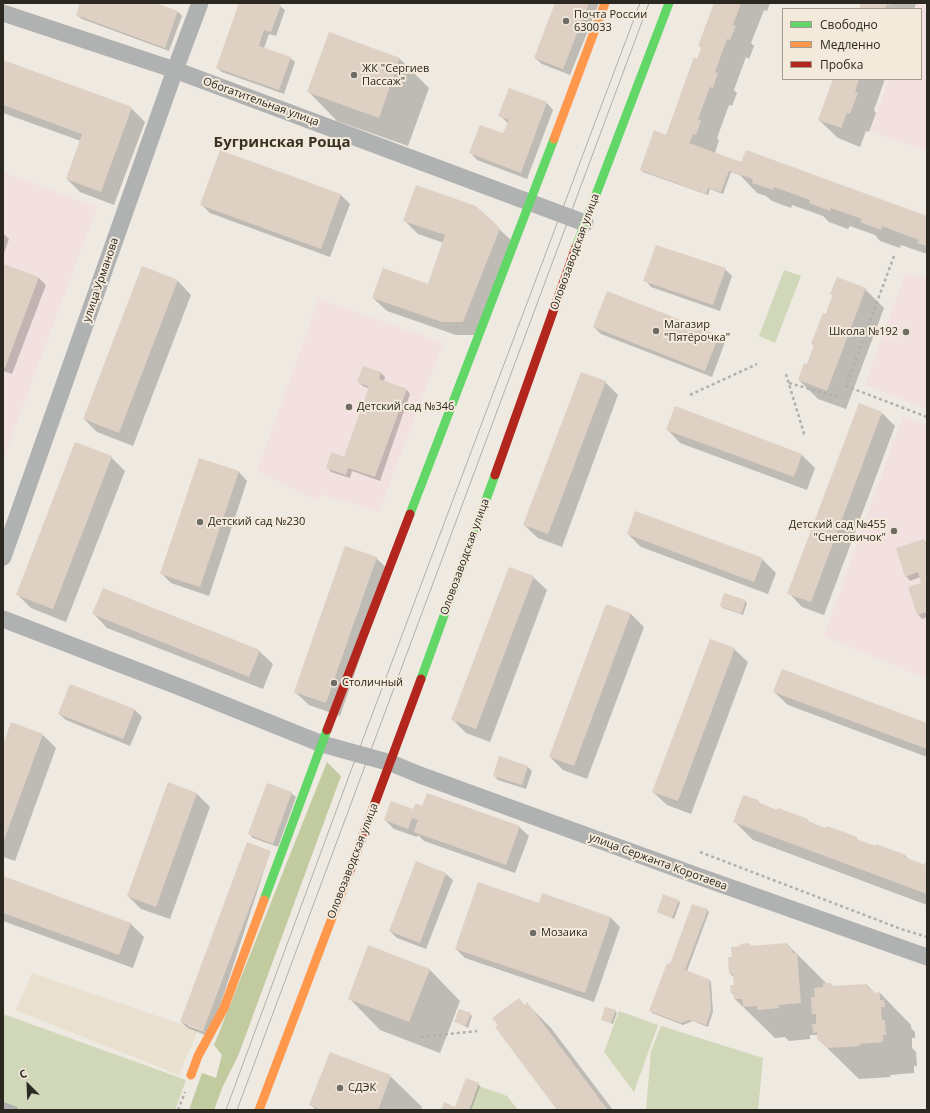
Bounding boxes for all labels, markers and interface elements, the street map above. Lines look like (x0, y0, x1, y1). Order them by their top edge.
place label: Почта России 630033 (574, 8, 647, 34)
legend (782, 8, 922, 80)
marker: Почта России 630033 (561, 16, 571, 26)
text: Свободно (820, 16, 878, 33)
text: Медленно (820, 36, 880, 53)
text: Пробка (820, 56, 863, 73)
place label: ЖК "Сергиев Пассаж" (362, 62, 429, 88)
marker: ЖК "Сергиев Пассаж" (349, 70, 359, 80)
street label: Обогатительная улица (201, 75, 321, 129)
district label: Бугринская Роща (214, 134, 350, 152)
street label: Оловозаводская улица (548, 192, 602, 312)
street label: улица Урманова (80, 236, 122, 324)
place label: Магазир "Пятёрочка" (664, 318, 730, 344)
place label: Школа №192 (829, 325, 898, 339)
marker: Магазир "Пятёрочка" (651, 326, 661, 336)
marker: Школа №192 (901, 327, 911, 337)
place label: Детский сад №346 (357, 400, 454, 414)
marker: Детский сад №346 (344, 402, 354, 412)
street label: Оловозаводская улица (438, 497, 492, 617)
place label: Детский сад №230 (208, 515, 305, 529)
marker: Детский сад №230 (195, 517, 205, 527)
place label: Детский сад №455 "Снеговичок" (789, 518, 886, 544)
marker: Детский сад №455 "Снеговичок" (889, 526, 899, 536)
place label: Столичный (342, 676, 403, 690)
marker: Столичный (329, 678, 339, 688)
street label: Оловозаводская улица (325, 801, 381, 921)
street label: улица Сержанта Коротаева (587, 831, 729, 893)
place label: Мозаика (541, 926, 588, 940)
marker: Мозаика (528, 928, 538, 938)
north arrow (8, 1065, 48, 1105)
text: С (17, 1065, 29, 1082)
place label: СДЭК (348, 1081, 376, 1095)
marker: СДЭК (335, 1083, 345, 1093)

